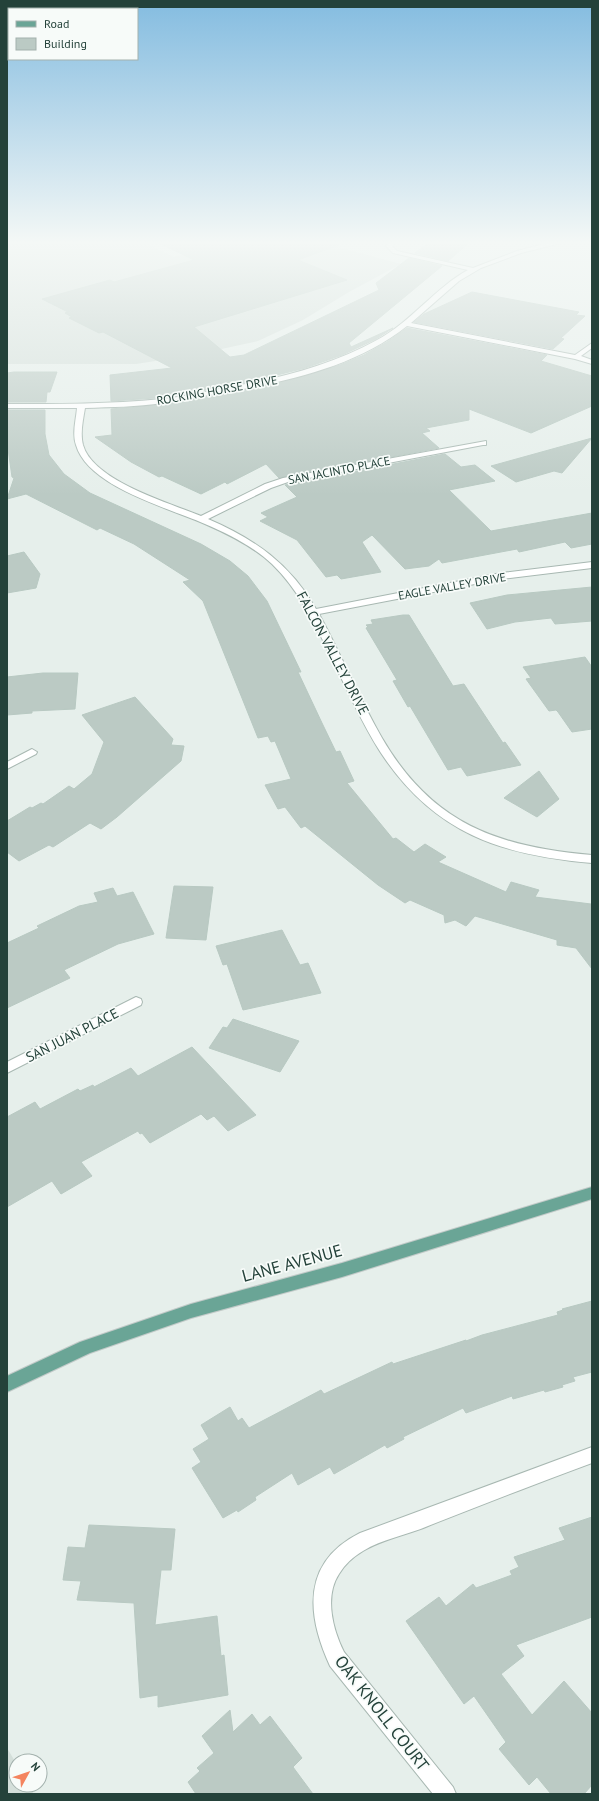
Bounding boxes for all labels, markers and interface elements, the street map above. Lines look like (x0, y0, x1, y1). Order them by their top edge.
legend (8, 8, 138, 60)
text: Road (44, 16, 69, 31)
text: Building (44, 36, 87, 51)
street label: ROCKING HORSE DRIVE (155, 372, 279, 408)
street label: SAN JACINTO PLACE (287, 453, 391, 487)
street label: EAGLE VALLEY DRIVE (397, 569, 507, 603)
street label: FALCON VALLEY DRIVE (293, 588, 373, 718)
street label: SAN JUAN PLACE (23, 1004, 121, 1066)
street label: LANE AVENUE (239, 1239, 345, 1287)
street label: OAK KNOLL COURT (330, 1651, 434, 1776)
north arrow (8, 1753, 48, 1793)
text: N (28, 1759, 43, 1774)

